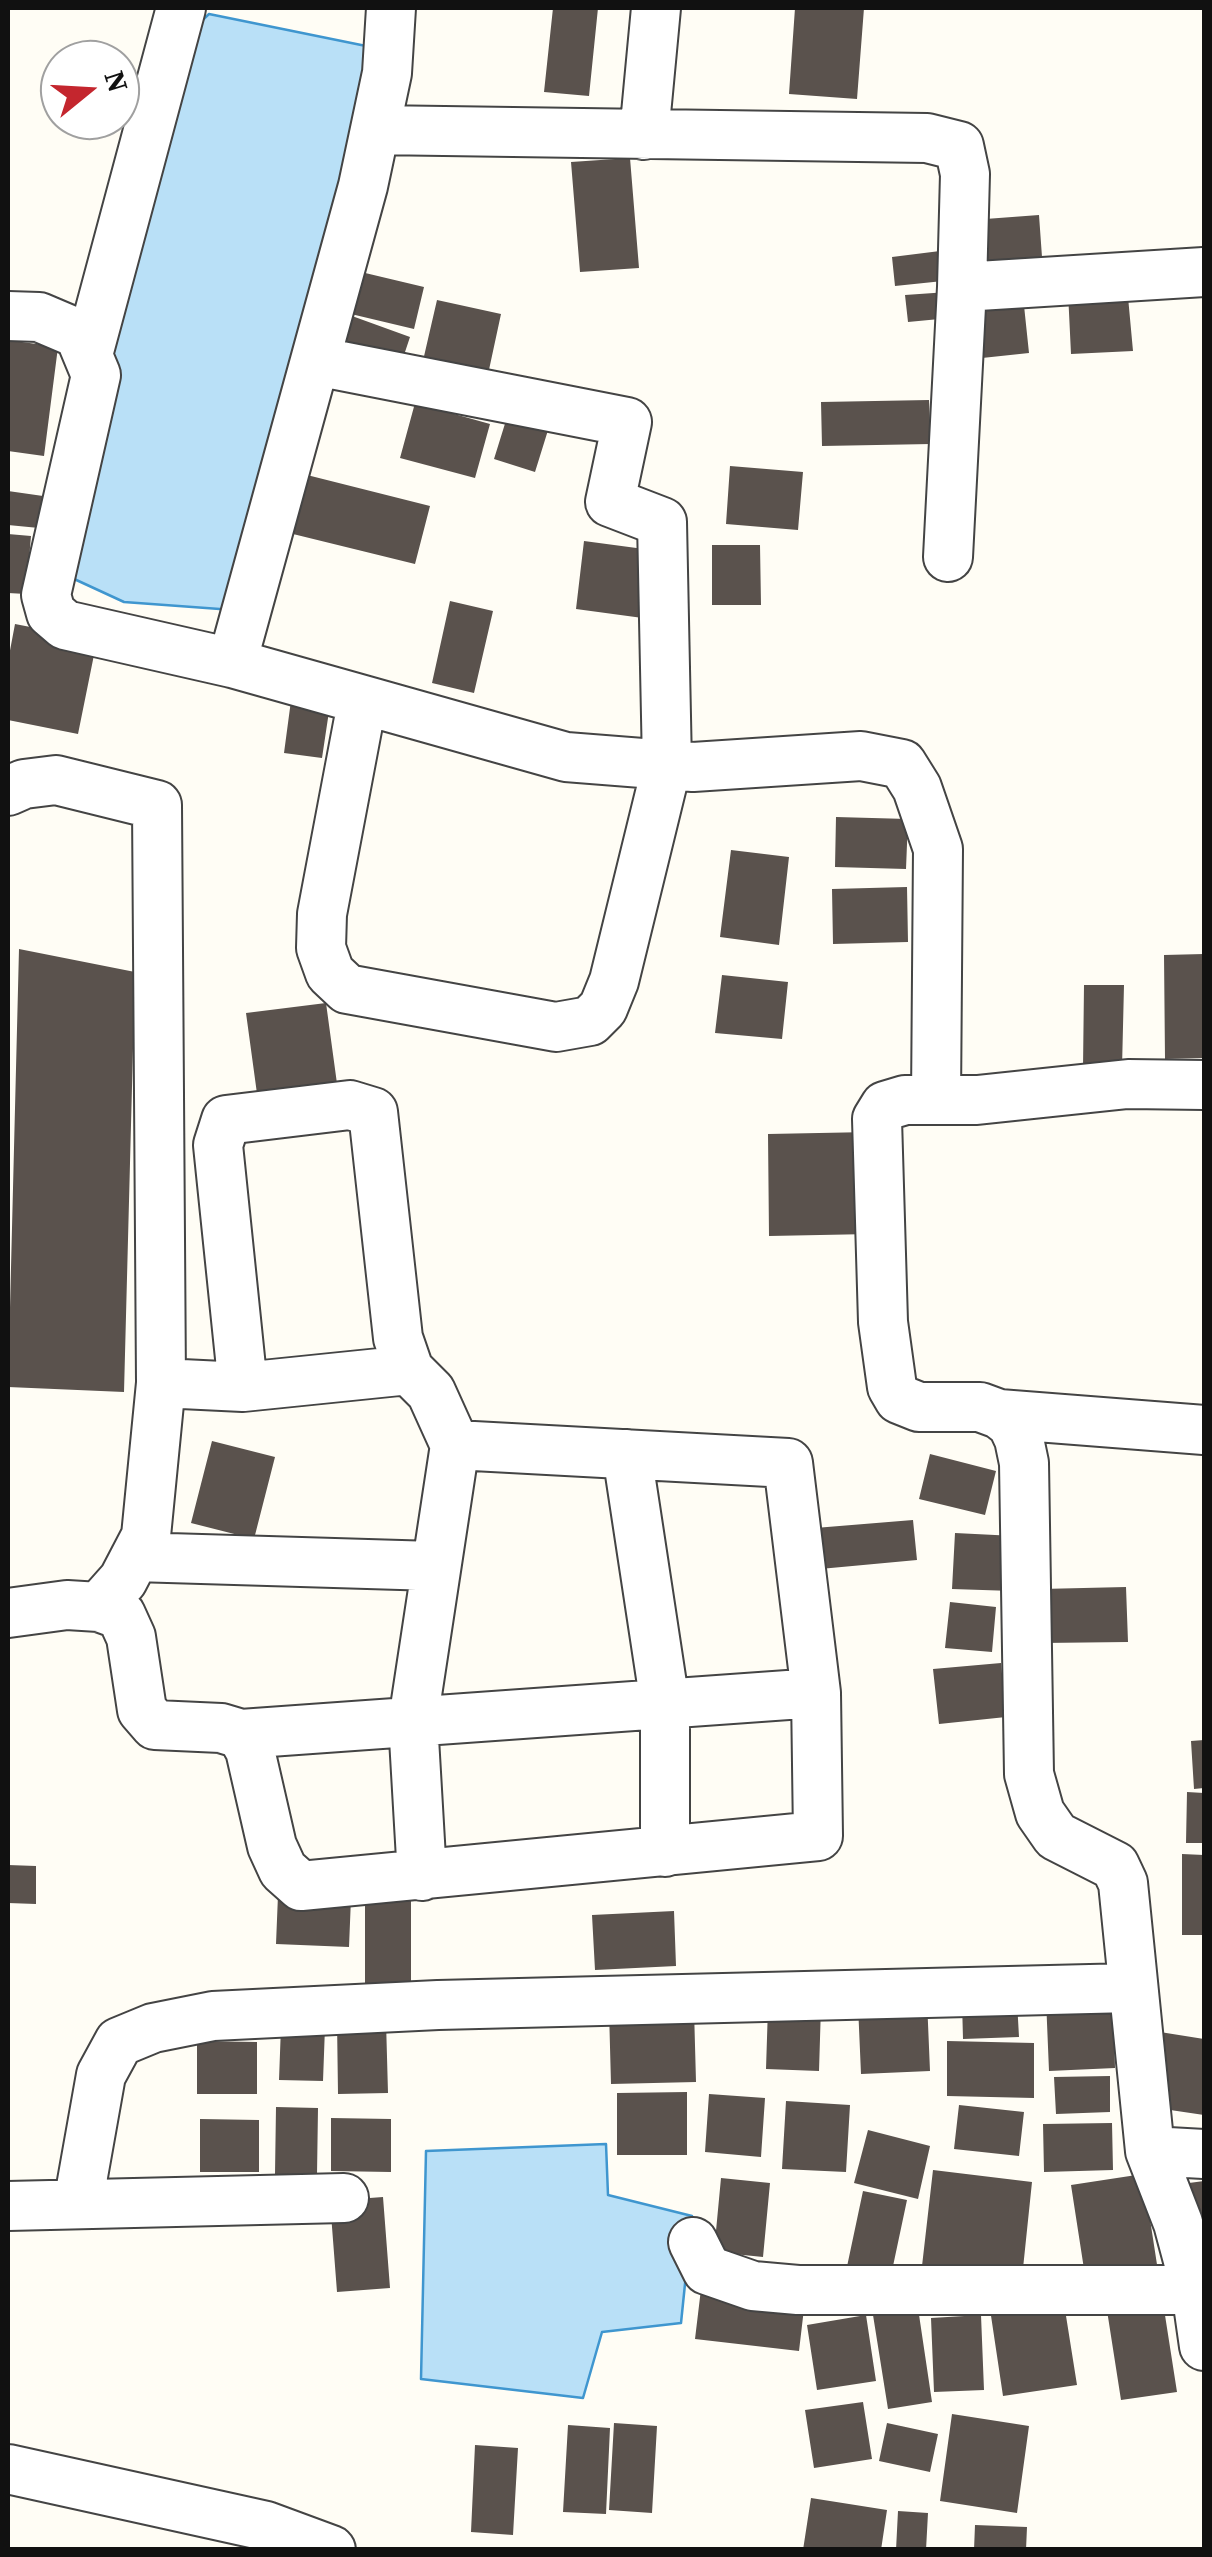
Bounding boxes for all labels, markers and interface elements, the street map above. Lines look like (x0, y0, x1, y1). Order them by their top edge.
north arrow (40, 40, 140, 140)
text: N (95, 66, 138, 97)

